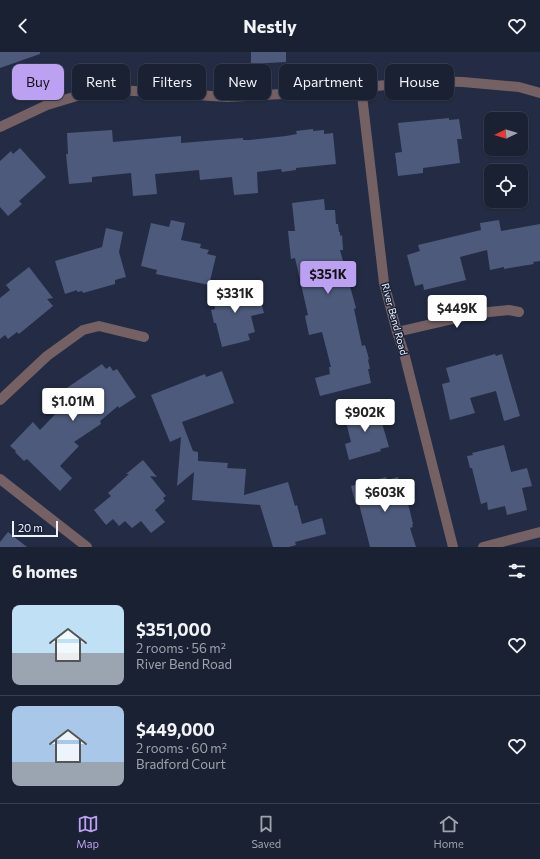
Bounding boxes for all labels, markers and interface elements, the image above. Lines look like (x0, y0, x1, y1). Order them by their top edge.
icon: back (12, 15, 34, 37)
text: Nestly (243, 15, 297, 37)
icon: heart (506, 15, 528, 37)
chip: Buy (12, 64, 64, 100)
chip: Rent (72, 64, 130, 100)
chip: Filters (138, 64, 206, 100)
chip: New (214, 64, 271, 100)
chip: Apartment (279, 64, 377, 100)
chip: House (385, 64, 454, 100)
north arrow (484, 112, 528, 156)
map controls (484, 112, 528, 208)
button: locate (484, 164, 528, 208)
pin: $351K (300, 261, 356, 295)
text: $351K (309, 266, 347, 282)
pin: $331K (207, 280, 263, 314)
street label: River Bend Road (380, 282, 410, 356)
text: $331K (216, 285, 254, 301)
pin: $449K (429, 295, 485, 329)
text: $449K (437, 300, 477, 316)
pin: $1.01M (40, 388, 106, 422)
text: $1.01M (51, 393, 95, 409)
pin: $902K (337, 399, 393, 433)
text: $902K (345, 404, 385, 420)
pin: $603K (357, 479, 413, 513)
text: $603K (365, 484, 405, 500)
scale bar (12, 519, 58, 538)
text: 20 m (18, 521, 43, 534)
icon: filters (506, 560, 528, 582)
text: 6 homes (12, 561, 77, 582)
text: $351,000 (136, 619, 211, 640)
icon: home (44, 621, 92, 669)
icon: heart (506, 634, 528, 656)
text: 2 rooms · 56 m² (136, 640, 226, 656)
text: River Bend Road (136, 656, 232, 672)
text: $449,000 (136, 719, 215, 740)
icon: home (44, 722, 92, 770)
icon: heart (506, 735, 528, 757)
text: 2 rooms · 60 m² (136, 740, 227, 756)
text: Bradford Court (136, 756, 226, 772)
tab: Map (76, 813, 99, 850)
tab: Saved (251, 813, 281, 850)
tab: Home (434, 813, 464, 850)

